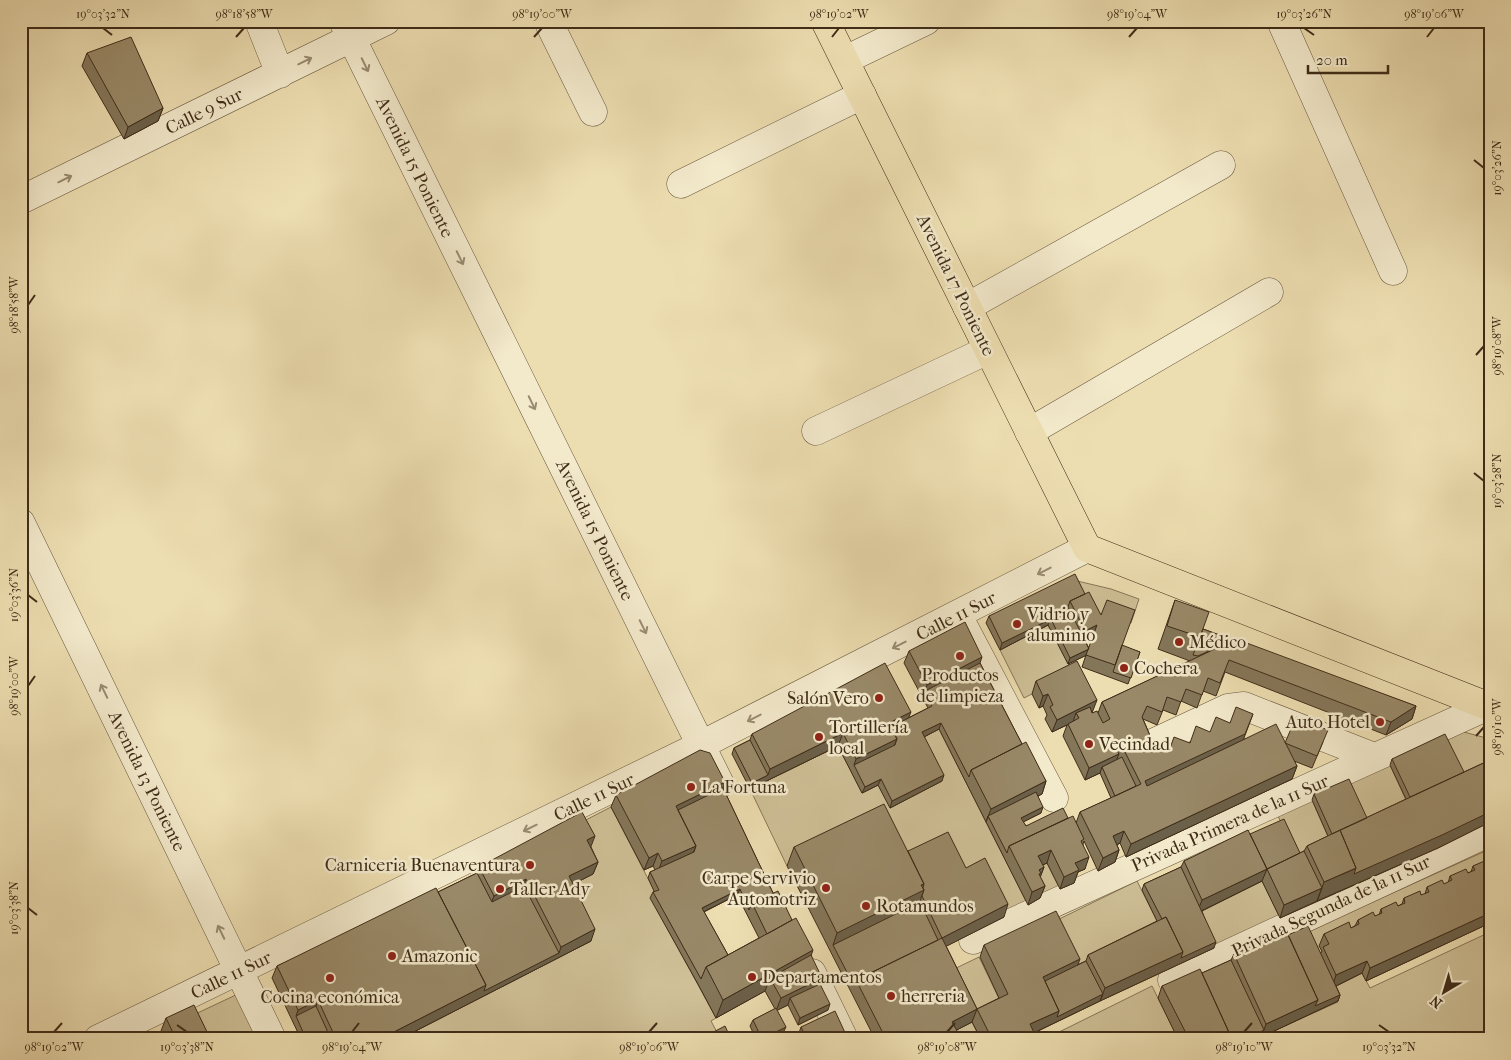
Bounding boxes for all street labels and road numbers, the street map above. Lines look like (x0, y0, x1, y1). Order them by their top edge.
street label: Calle 9 Sur (162, 84, 247, 139)
street label: Avenida 15 Poniente (371, 92, 458, 241)
street label: Avenida 17 Poniente (912, 210, 999, 360)
street label: Avenida 15 Poniente (551, 455, 638, 604)
street label: Calle 11 Sur (913, 587, 1000, 646)
street label: Avenida 13 Poniente (103, 707, 190, 855)
street label: Calle 11 Sur (551, 769, 638, 826)
street label: Privada Primera de la 11 Sur (1128, 770, 1332, 876)
street label: Privada Segunda de la 11 Sur (1229, 851, 1434, 962)
street label: Calle 11 Sur (188, 947, 275, 1004)

